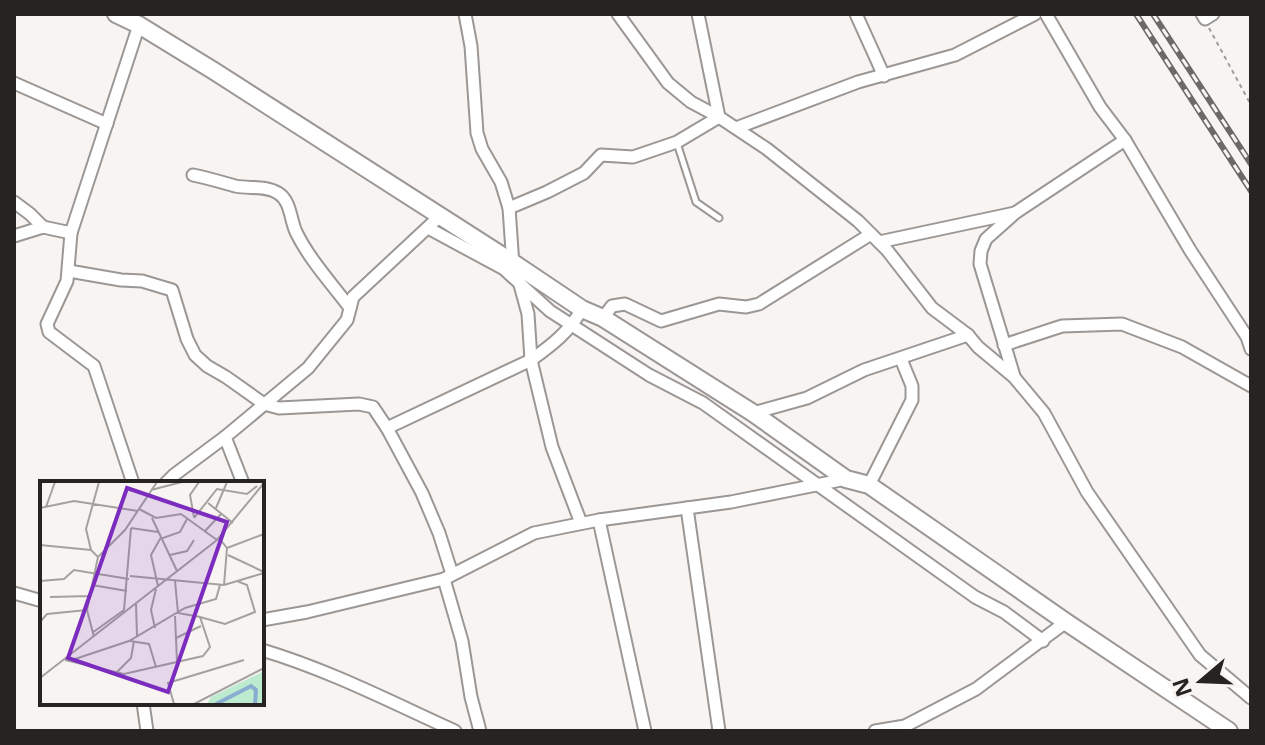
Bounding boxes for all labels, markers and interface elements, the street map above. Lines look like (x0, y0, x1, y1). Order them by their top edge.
inset map (40, 481, 264, 705)
north arrow (1161, 641, 1241, 721)
text: N (1164, 674, 1198, 701)

